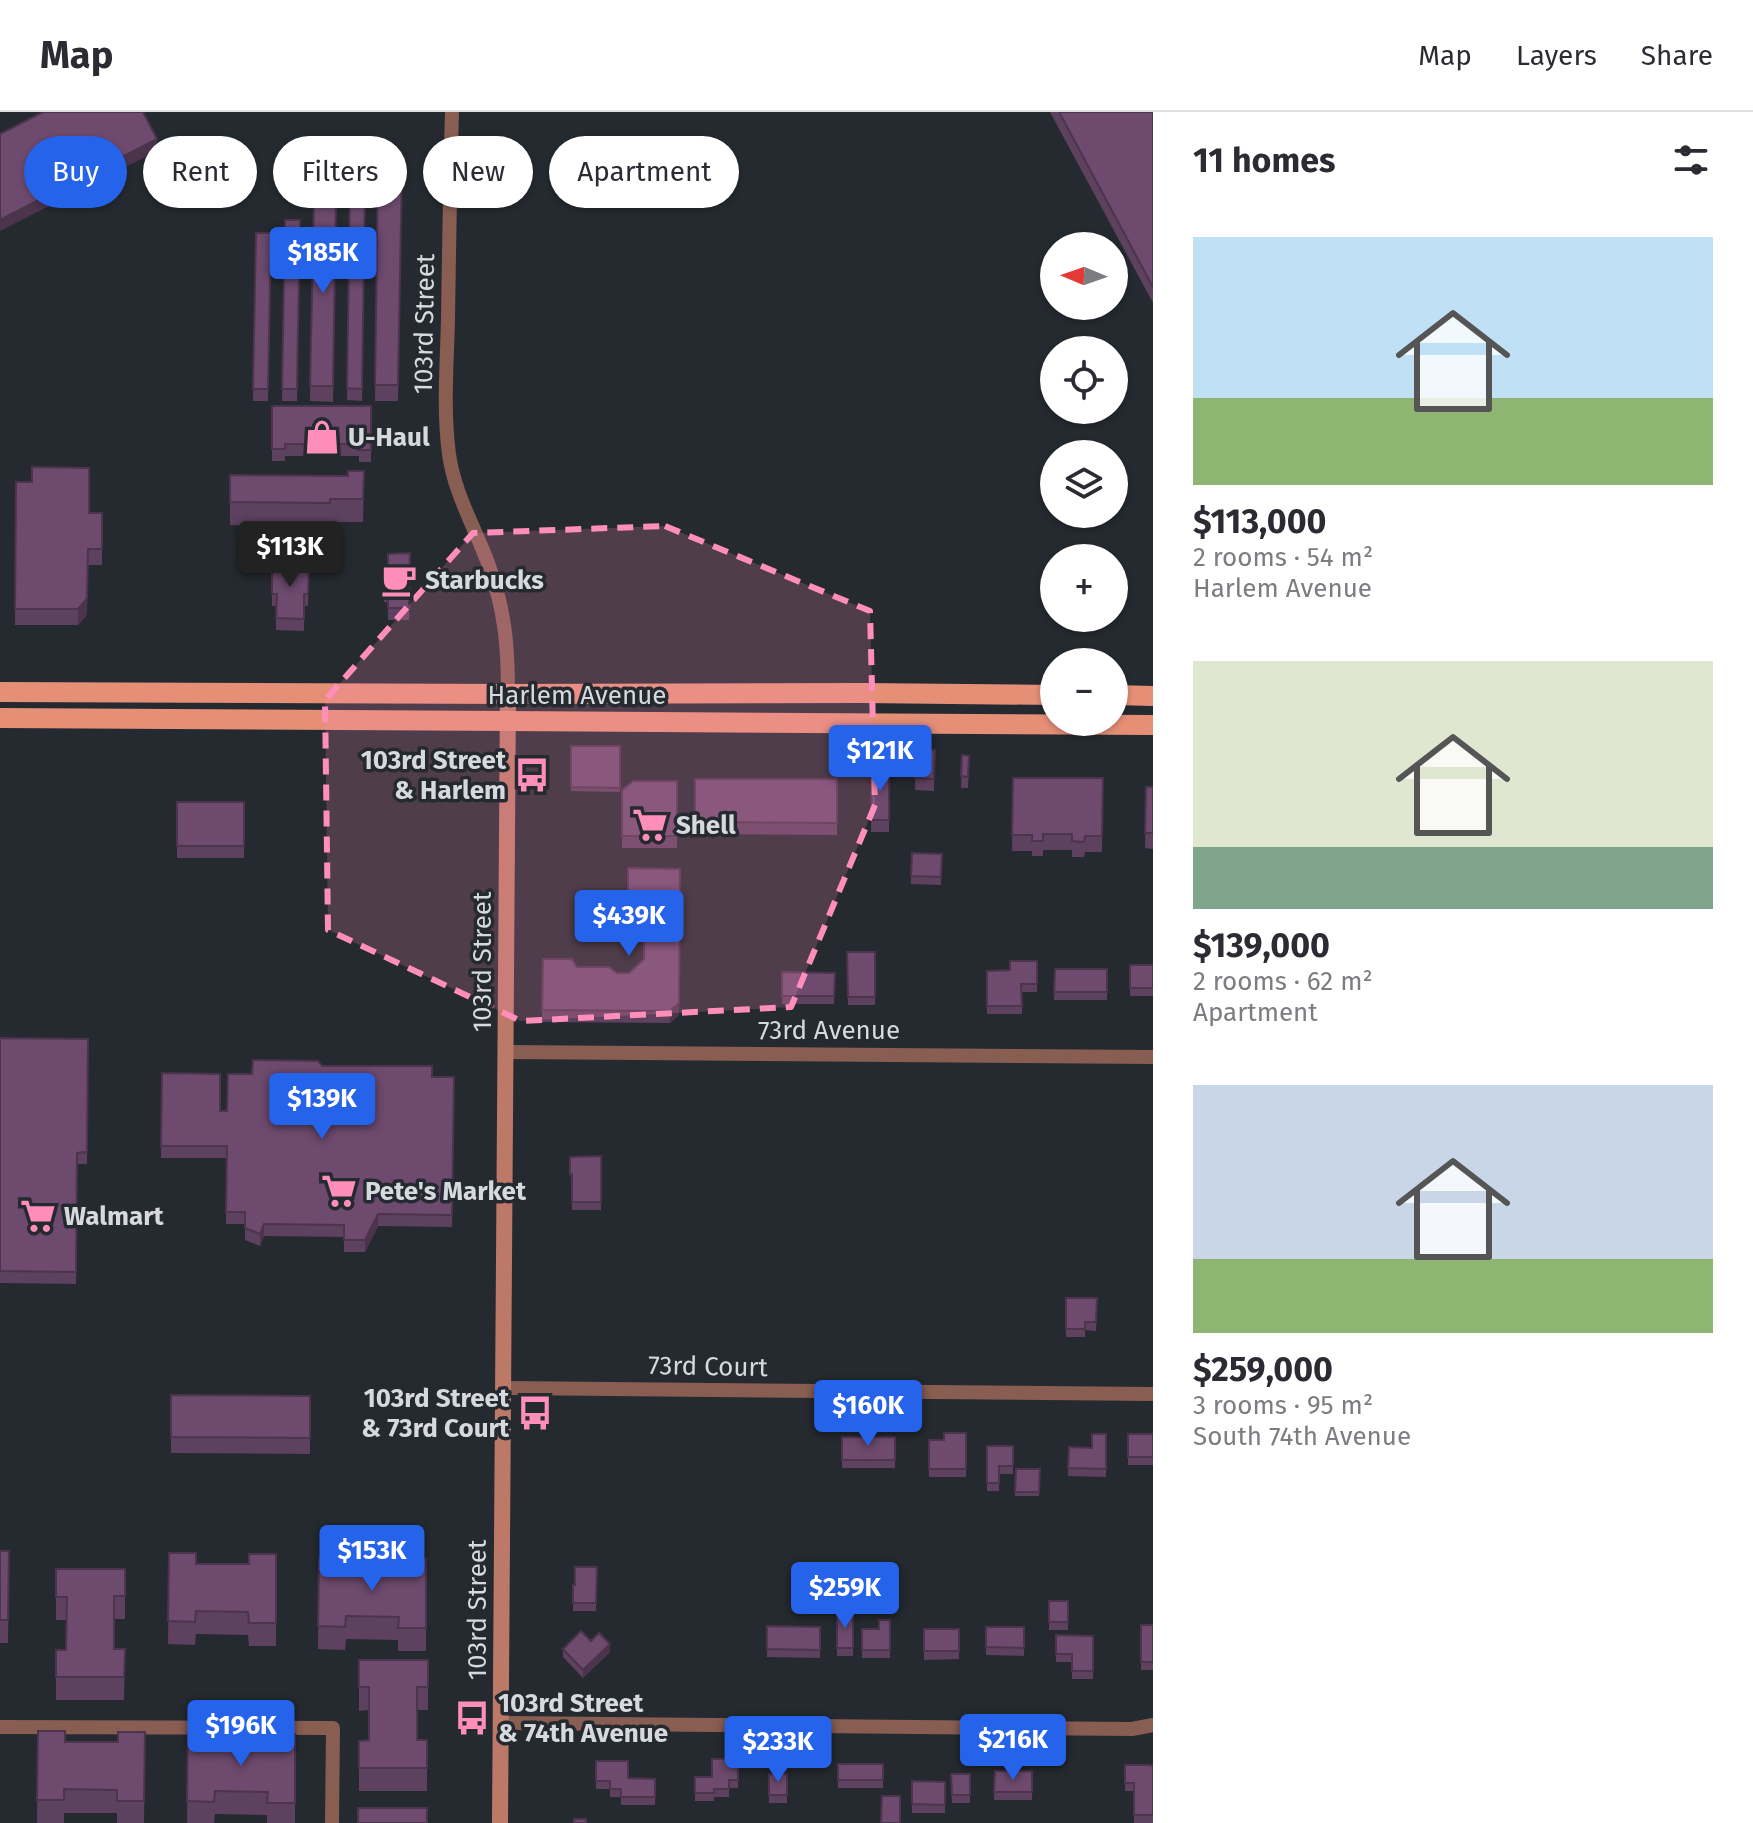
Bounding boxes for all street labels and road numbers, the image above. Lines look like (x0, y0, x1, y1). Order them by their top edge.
street label: 103rd Street (408, 253, 441, 395)
street label: Harlem Avenue (488, 680, 666, 711)
street label: 103rd Street (467, 891, 498, 1032)
street label: 73rd Avenue (758, 1015, 900, 1046)
street label: 73rd Court (648, 1350, 769, 1383)
street label: 103rd Street (462, 1539, 493, 1680)

